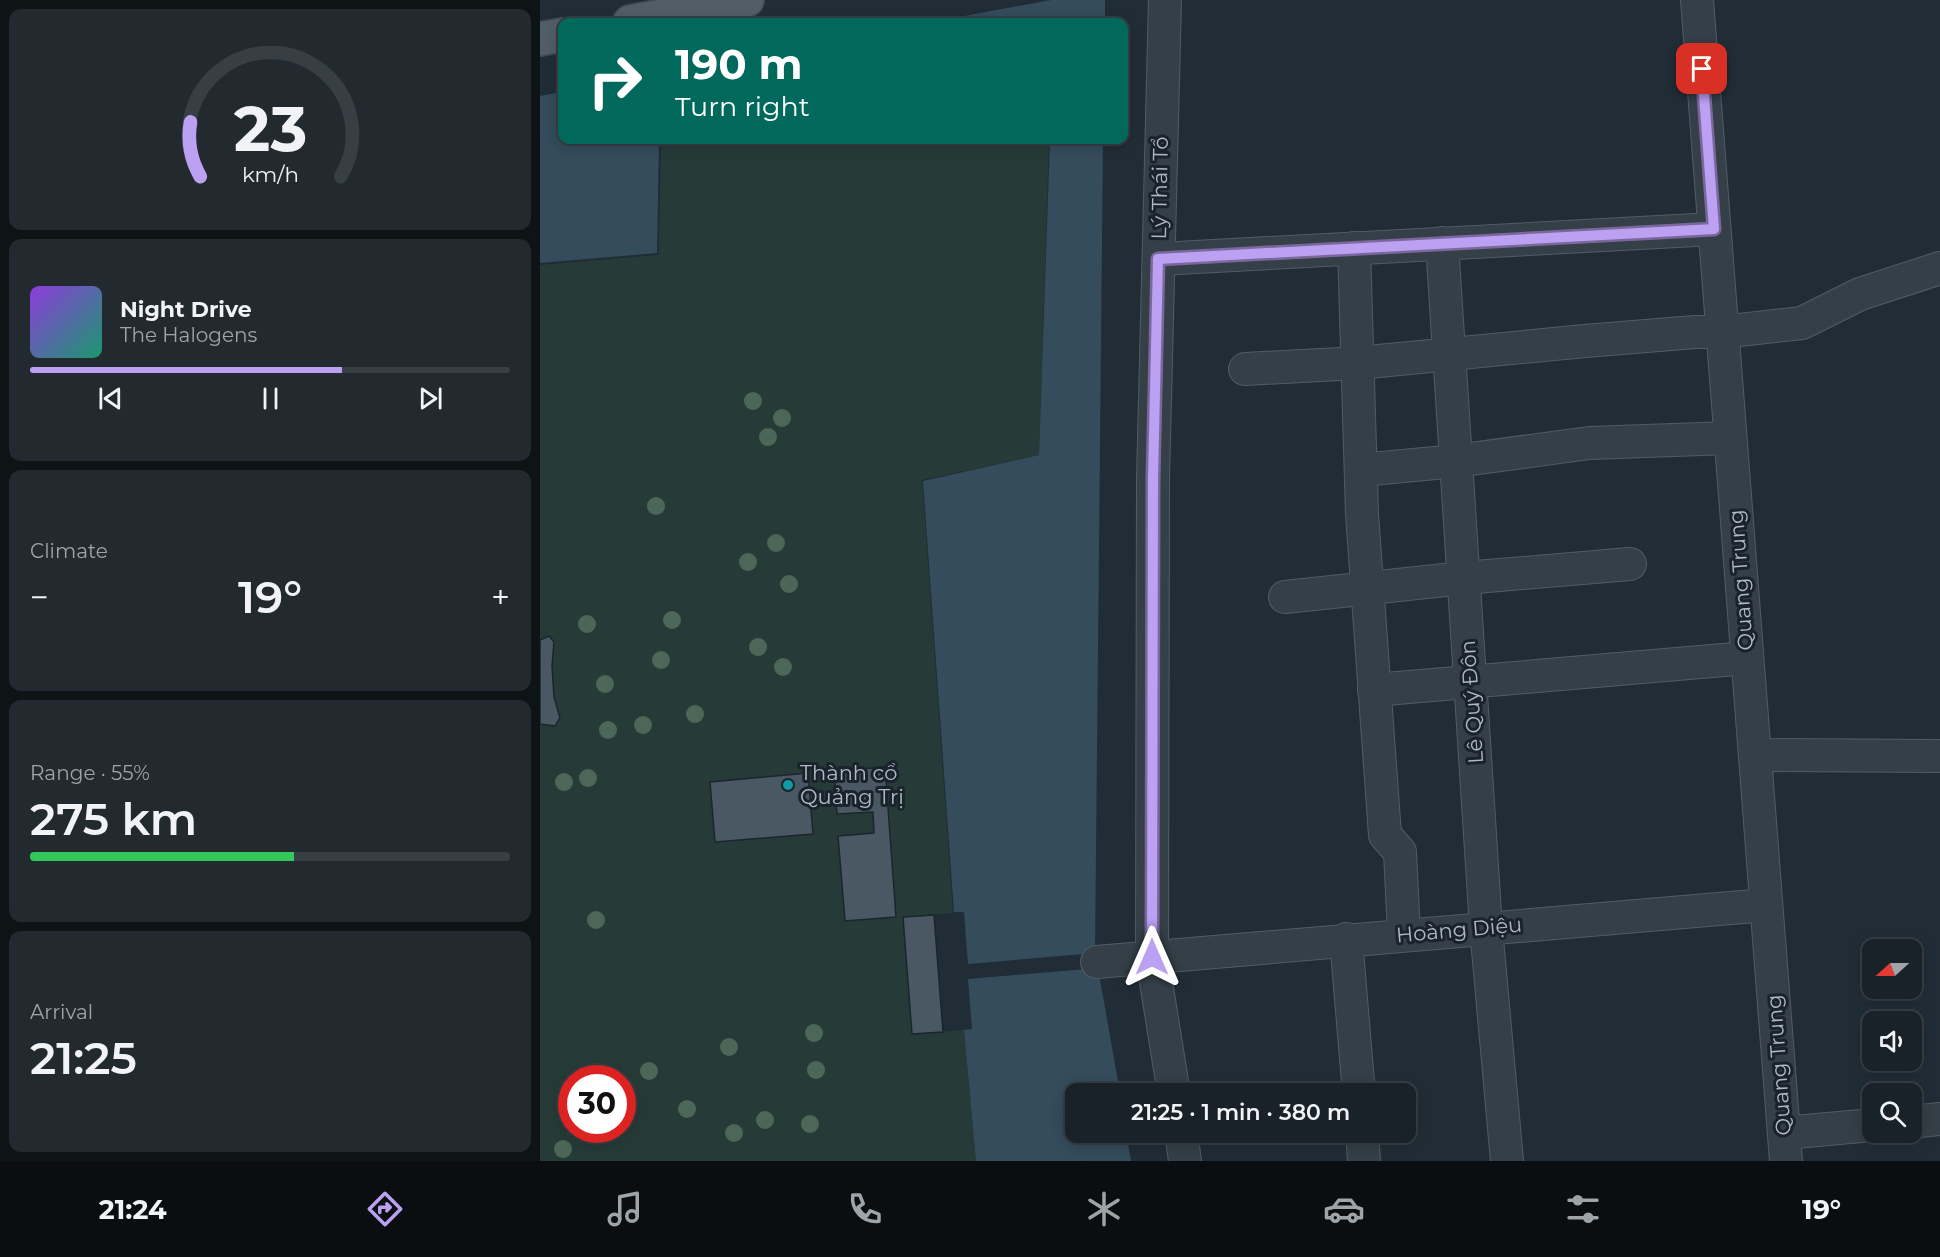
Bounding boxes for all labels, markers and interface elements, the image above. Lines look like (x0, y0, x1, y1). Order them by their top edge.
text: 190 m (675, 38, 803, 90)
icon: right (576, 42, 654, 120)
pin (1676, 43, 1727, 94)
icon: arrive (1685, 52, 1718, 85)
text: Turn right (675, 90, 810, 123)
text: 23 (233, 91, 307, 167)
street label: Lý Thái Tổ (1146, 136, 1173, 240)
text: km/h (241, 161, 299, 187)
text: Night Drive (120, 296, 252, 323)
text: The Halogens (120, 323, 257, 347)
icon: previous (94, 382, 127, 415)
icon: pause (254, 382, 287, 415)
icon: next (414, 382, 447, 415)
street label: Quang Trung (1723, 509, 1758, 651)
text: Climate (30, 539, 108, 563)
text: 19° (238, 569, 302, 624)
text: − (30, 577, 49, 617)
text: + (491, 577, 510, 617)
street label: Lê Quý Đôn (1455, 639, 1488, 765)
place label: Thành cổ Quảng Trị (800, 760, 904, 809)
text: Range · 55% (30, 761, 150, 785)
marker: Thành cổ Quảng Trị (781, 778, 795, 792)
text: 275 km (30, 791, 197, 846)
street label: Hoàng Diệu (1395, 912, 1523, 947)
position arrow (1120, 925, 1184, 989)
north arrow (1862, 939, 1922, 999)
map controls (1862, 939, 1922, 1143)
street label: Quang Trung (1761, 994, 1796, 1136)
text: Arrival (30, 1000, 93, 1024)
button: sound (1862, 1011, 1922, 1071)
text: 21:25 (30, 1030, 137, 1085)
speed limit sign: 30 (558, 1065, 636, 1143)
button: search (1862, 1083, 1922, 1143)
text: 21:25 · 1 min · 380 m (1131, 1099, 1350, 1126)
icon: directions (364, 1188, 406, 1230)
icon: music (604, 1188, 646, 1230)
icon: phone (844, 1188, 886, 1230)
icon: climate (1083, 1188, 1125, 1230)
icon: car (1323, 1188, 1365, 1230)
icon: filters (1562, 1188, 1604, 1230)
text: 21:24 (99, 1193, 167, 1226)
text: 19° (1802, 1193, 1841, 1226)

